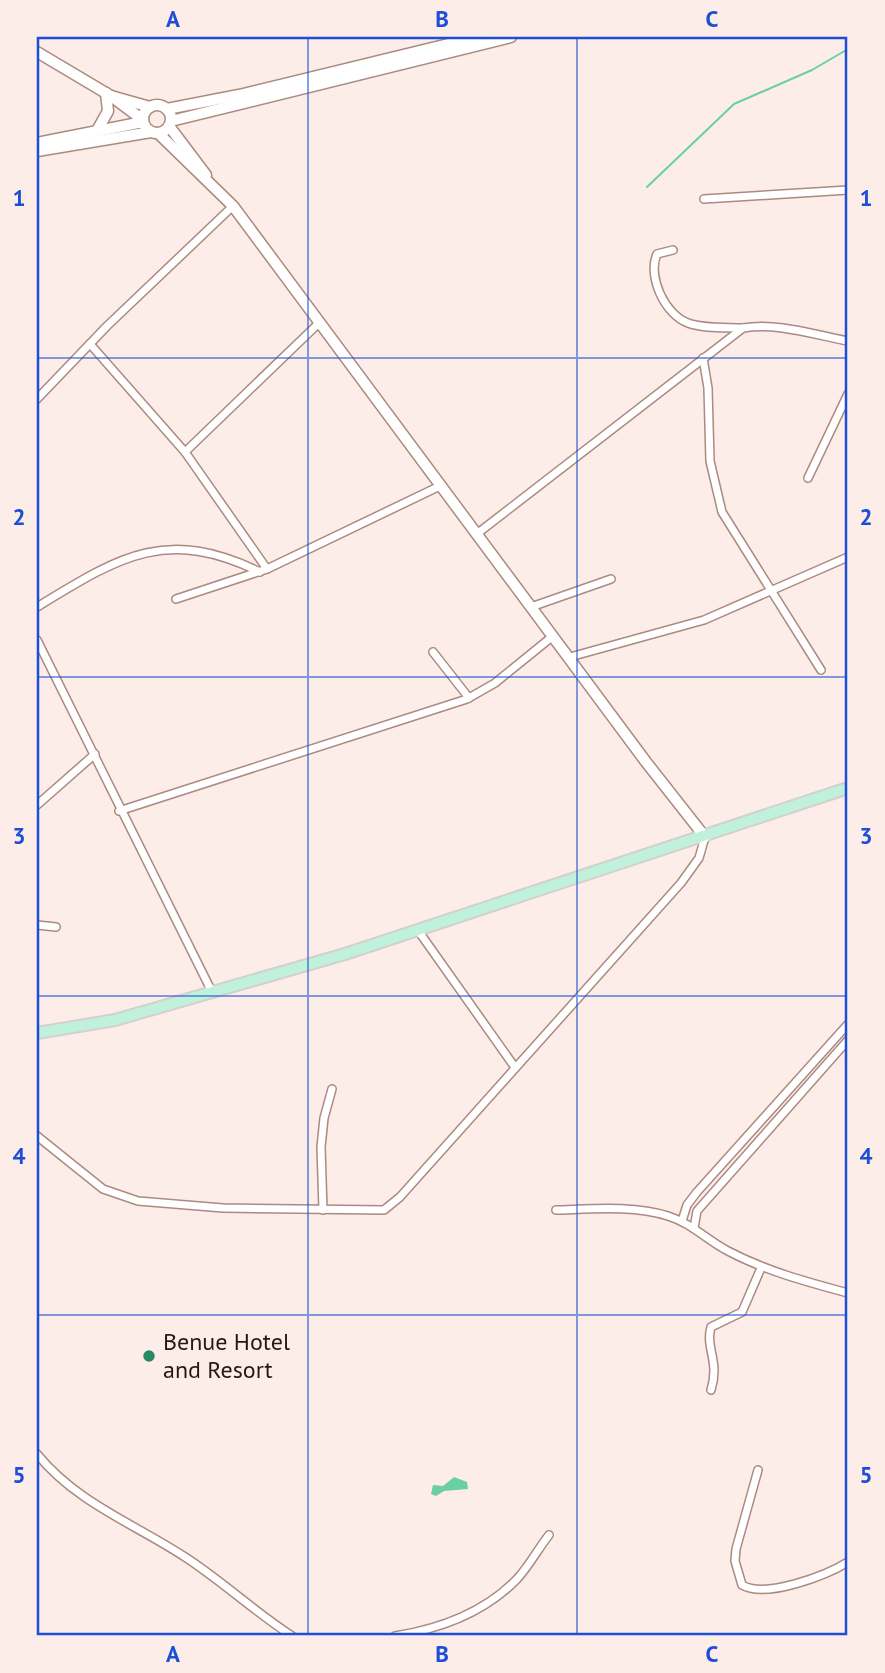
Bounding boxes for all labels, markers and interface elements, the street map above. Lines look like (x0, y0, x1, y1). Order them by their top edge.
text: A (166, 4, 180, 33)
text: B (435, 4, 449, 33)
text: C (706, 4, 719, 33)
text: 1 (12, 183, 26, 212)
text: 1 (859, 183, 873, 212)
text: 2 (12, 502, 26, 531)
text: 2 (859, 502, 873, 531)
text: 3 (12, 821, 26, 850)
text: 3 (859, 821, 873, 850)
text: 4 (12, 1141, 26, 1170)
text: 4 (859, 1141, 873, 1170)
place label: Benue Hotel and Resort (163, 1326, 290, 1385)
marker: Benue Hotel and Resort (141, 1348, 157, 1364)
text: 5 (12, 1460, 26, 1489)
text: 5 (859, 1460, 873, 1489)
text: A (166, 1639, 180, 1668)
text: B (435, 1639, 449, 1668)
text: C (706, 1639, 719, 1668)

